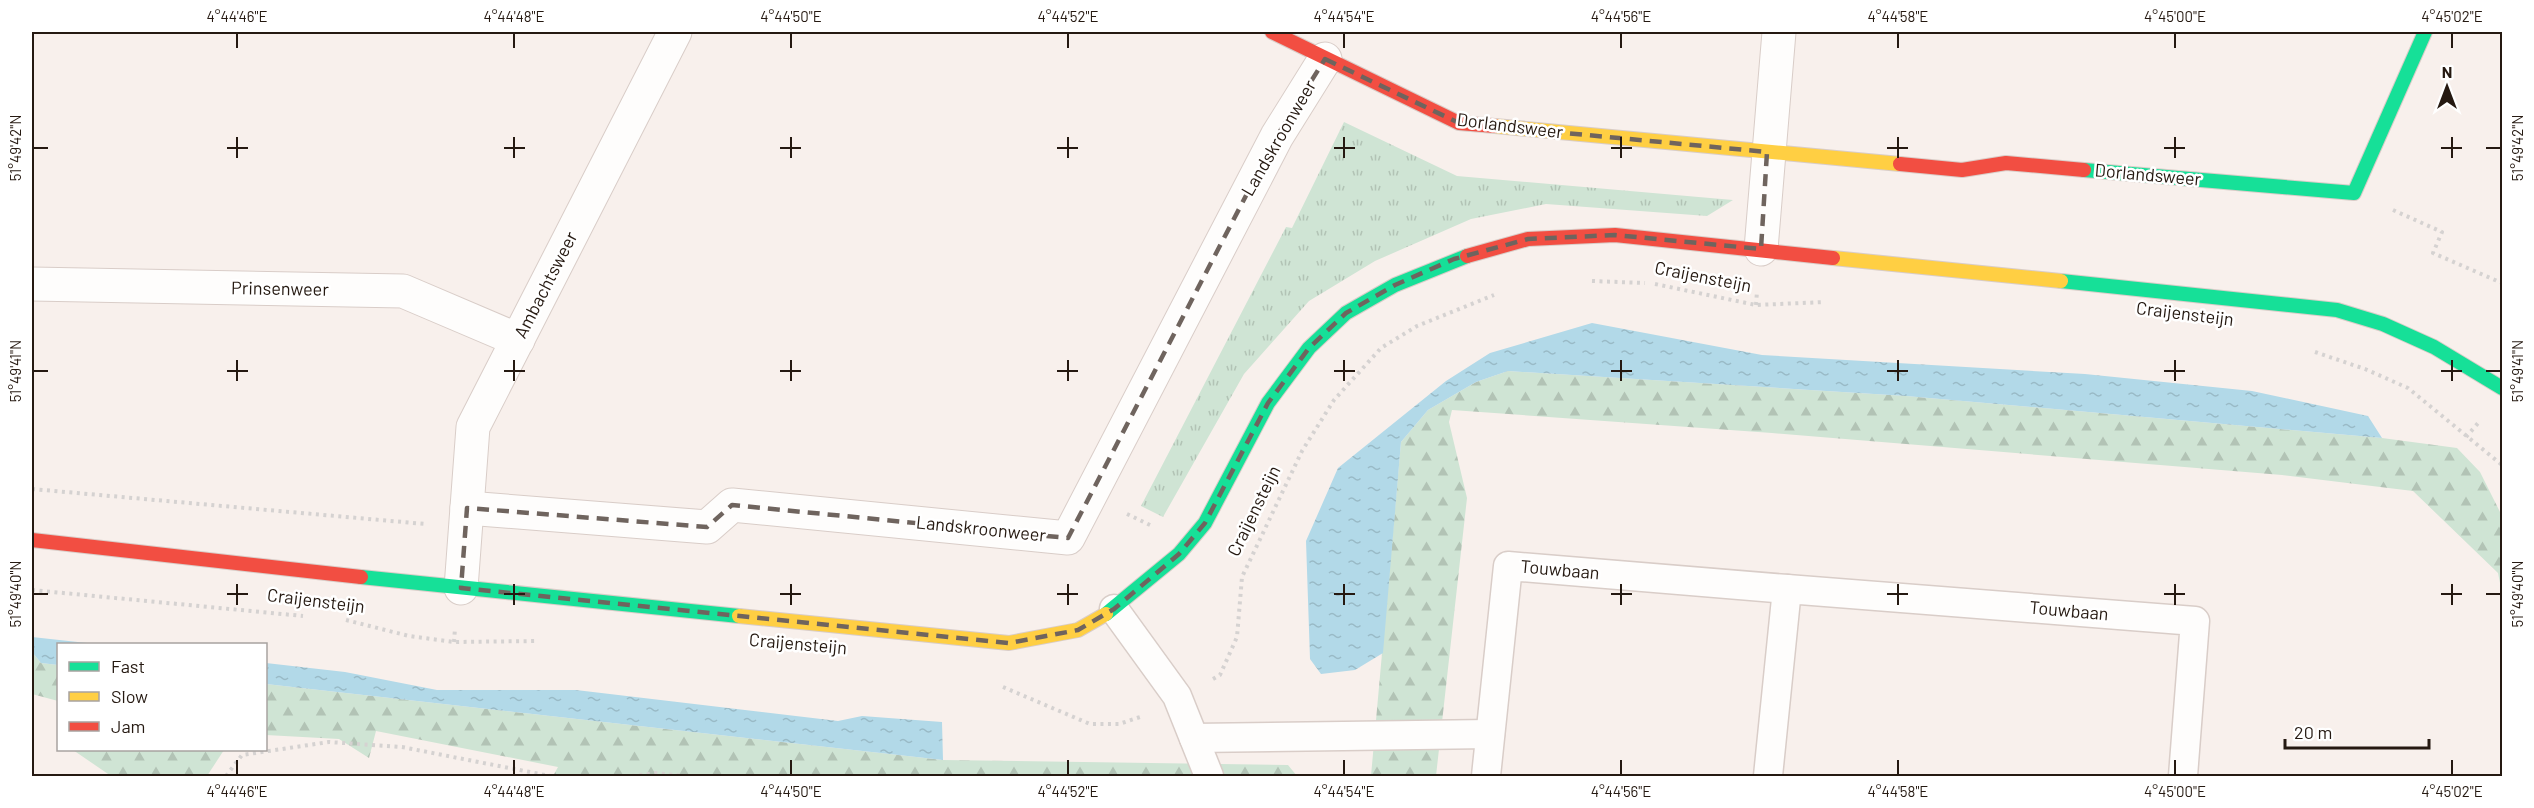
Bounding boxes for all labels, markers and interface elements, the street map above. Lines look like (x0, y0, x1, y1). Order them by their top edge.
text: 4°44'46"E (206, 7, 268, 25)
text: 4°44'48"E (483, 7, 545, 25)
text: 4°44'50"E (760, 7, 822, 25)
text: 4°44'52"E (1037, 7, 1099, 25)
text: 4°44'54"E (1313, 7, 1375, 25)
text: 4°44'56"E (1591, 7, 1651, 25)
text: 4°44'58"E (1868, 7, 1928, 25)
text: 4°45'00"E (2144, 7, 2206, 25)
text: 4°45'02"E (2421, 7, 2483, 25)
north arrow (2417, 57, 2477, 117)
text: N (2442, 62, 2452, 81)
street label: Landskroonweer (1236, 75, 1321, 200)
street label: Dorlandsweer (1456, 108, 1565, 142)
text: 51°49'42"N (6, 115, 24, 181)
text: 51°49'42"N (2508, 115, 2526, 181)
street label: Dorlandsweer (2094, 158, 2203, 190)
street label: Ambachtsweer (509, 227, 582, 342)
street label: Craijensteijn (1653, 256, 1753, 296)
street label: Prinsenweer (231, 276, 329, 300)
street label: Craijensteijn (2135, 296, 2235, 330)
text: 51°49'41"N (6, 340, 24, 402)
text: 51°49'41"N (2508, 340, 2526, 402)
street label: Craijensteijn (1222, 462, 1285, 559)
street label: Landskroonweer (915, 510, 1048, 546)
street label: Touwbaan (1520, 555, 1601, 583)
text: 51°49'40"N (6, 560, 24, 628)
text: 51°49'40"N (2508, 560, 2526, 628)
street label: Craijensteijn (266, 583, 366, 617)
street label: Touwbaan (2029, 596, 2110, 624)
street label: Craijensteijn (748, 628, 848, 658)
legend (57, 643, 267, 751)
text: Fast (111, 655, 145, 677)
text: Slow (111, 685, 148, 707)
scale bar (2285, 712, 2429, 750)
text: Jam (111, 715, 145, 737)
text: 20 m (2294, 721, 2332, 743)
text: 4°44'46"E (206, 782, 268, 800)
text: 4°44'48"E (483, 782, 545, 800)
text: 4°44'50"E (760, 782, 822, 800)
text: 4°44'52"E (1037, 782, 1099, 800)
text: 4°44'54"E (1313, 782, 1375, 800)
text: 4°44'56"E (1591, 782, 1651, 800)
text: 4°44'58"E (1868, 782, 1928, 800)
text: 4°45'00"E (2144, 782, 2206, 800)
text: 4°45'02"E (2421, 782, 2483, 800)

